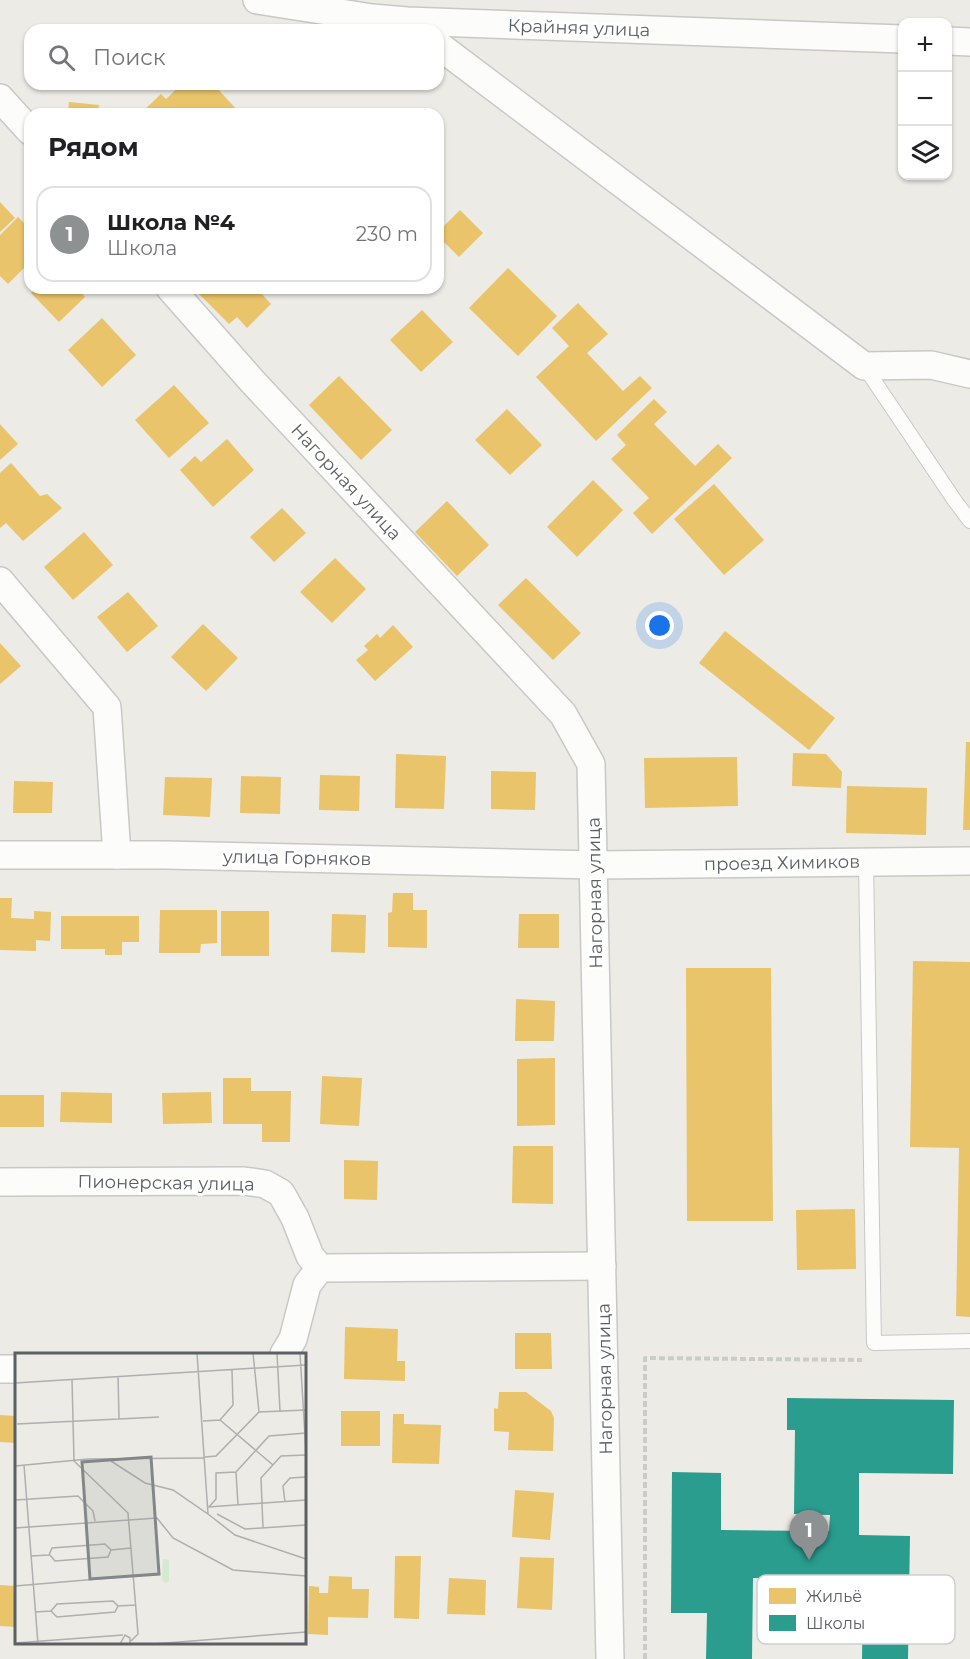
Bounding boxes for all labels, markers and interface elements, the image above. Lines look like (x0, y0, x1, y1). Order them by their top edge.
street label: Крайняя улица (507, 15, 651, 41)
map controls (898, 18, 952, 180)
button: + (898, 18, 952, 72)
search box (24, 24, 444, 90)
icon: search (45, 41, 78, 74)
text: Поиск (93, 44, 165, 71)
button: − (898, 72, 952, 126)
button: layers (898, 126, 952, 180)
text: Рядом (48, 131, 139, 163)
text: Школа №4 (107, 209, 235, 236)
text: 1 (66, 222, 73, 246)
text: 230 m (356, 222, 418, 246)
text: Школа (107, 236, 177, 260)
street label: Нагорная улица (286, 419, 406, 545)
your location (645, 611, 674, 640)
street label: Нагорная улица (583, 817, 607, 969)
street label: улица Горняков (222, 846, 371, 870)
street label: проезд Химиков (704, 851, 860, 875)
street label: Пионерская улица (77, 1170, 255, 1196)
street label: Нагорная улица (593, 1303, 617, 1455)
inset map (15, 1353, 306, 1644)
pin: 1 (790, 1510, 828, 1560)
legend (757, 1575, 955, 1644)
text: Жильё (806, 1587, 862, 1606)
text: Школы (806, 1614, 865, 1633)

